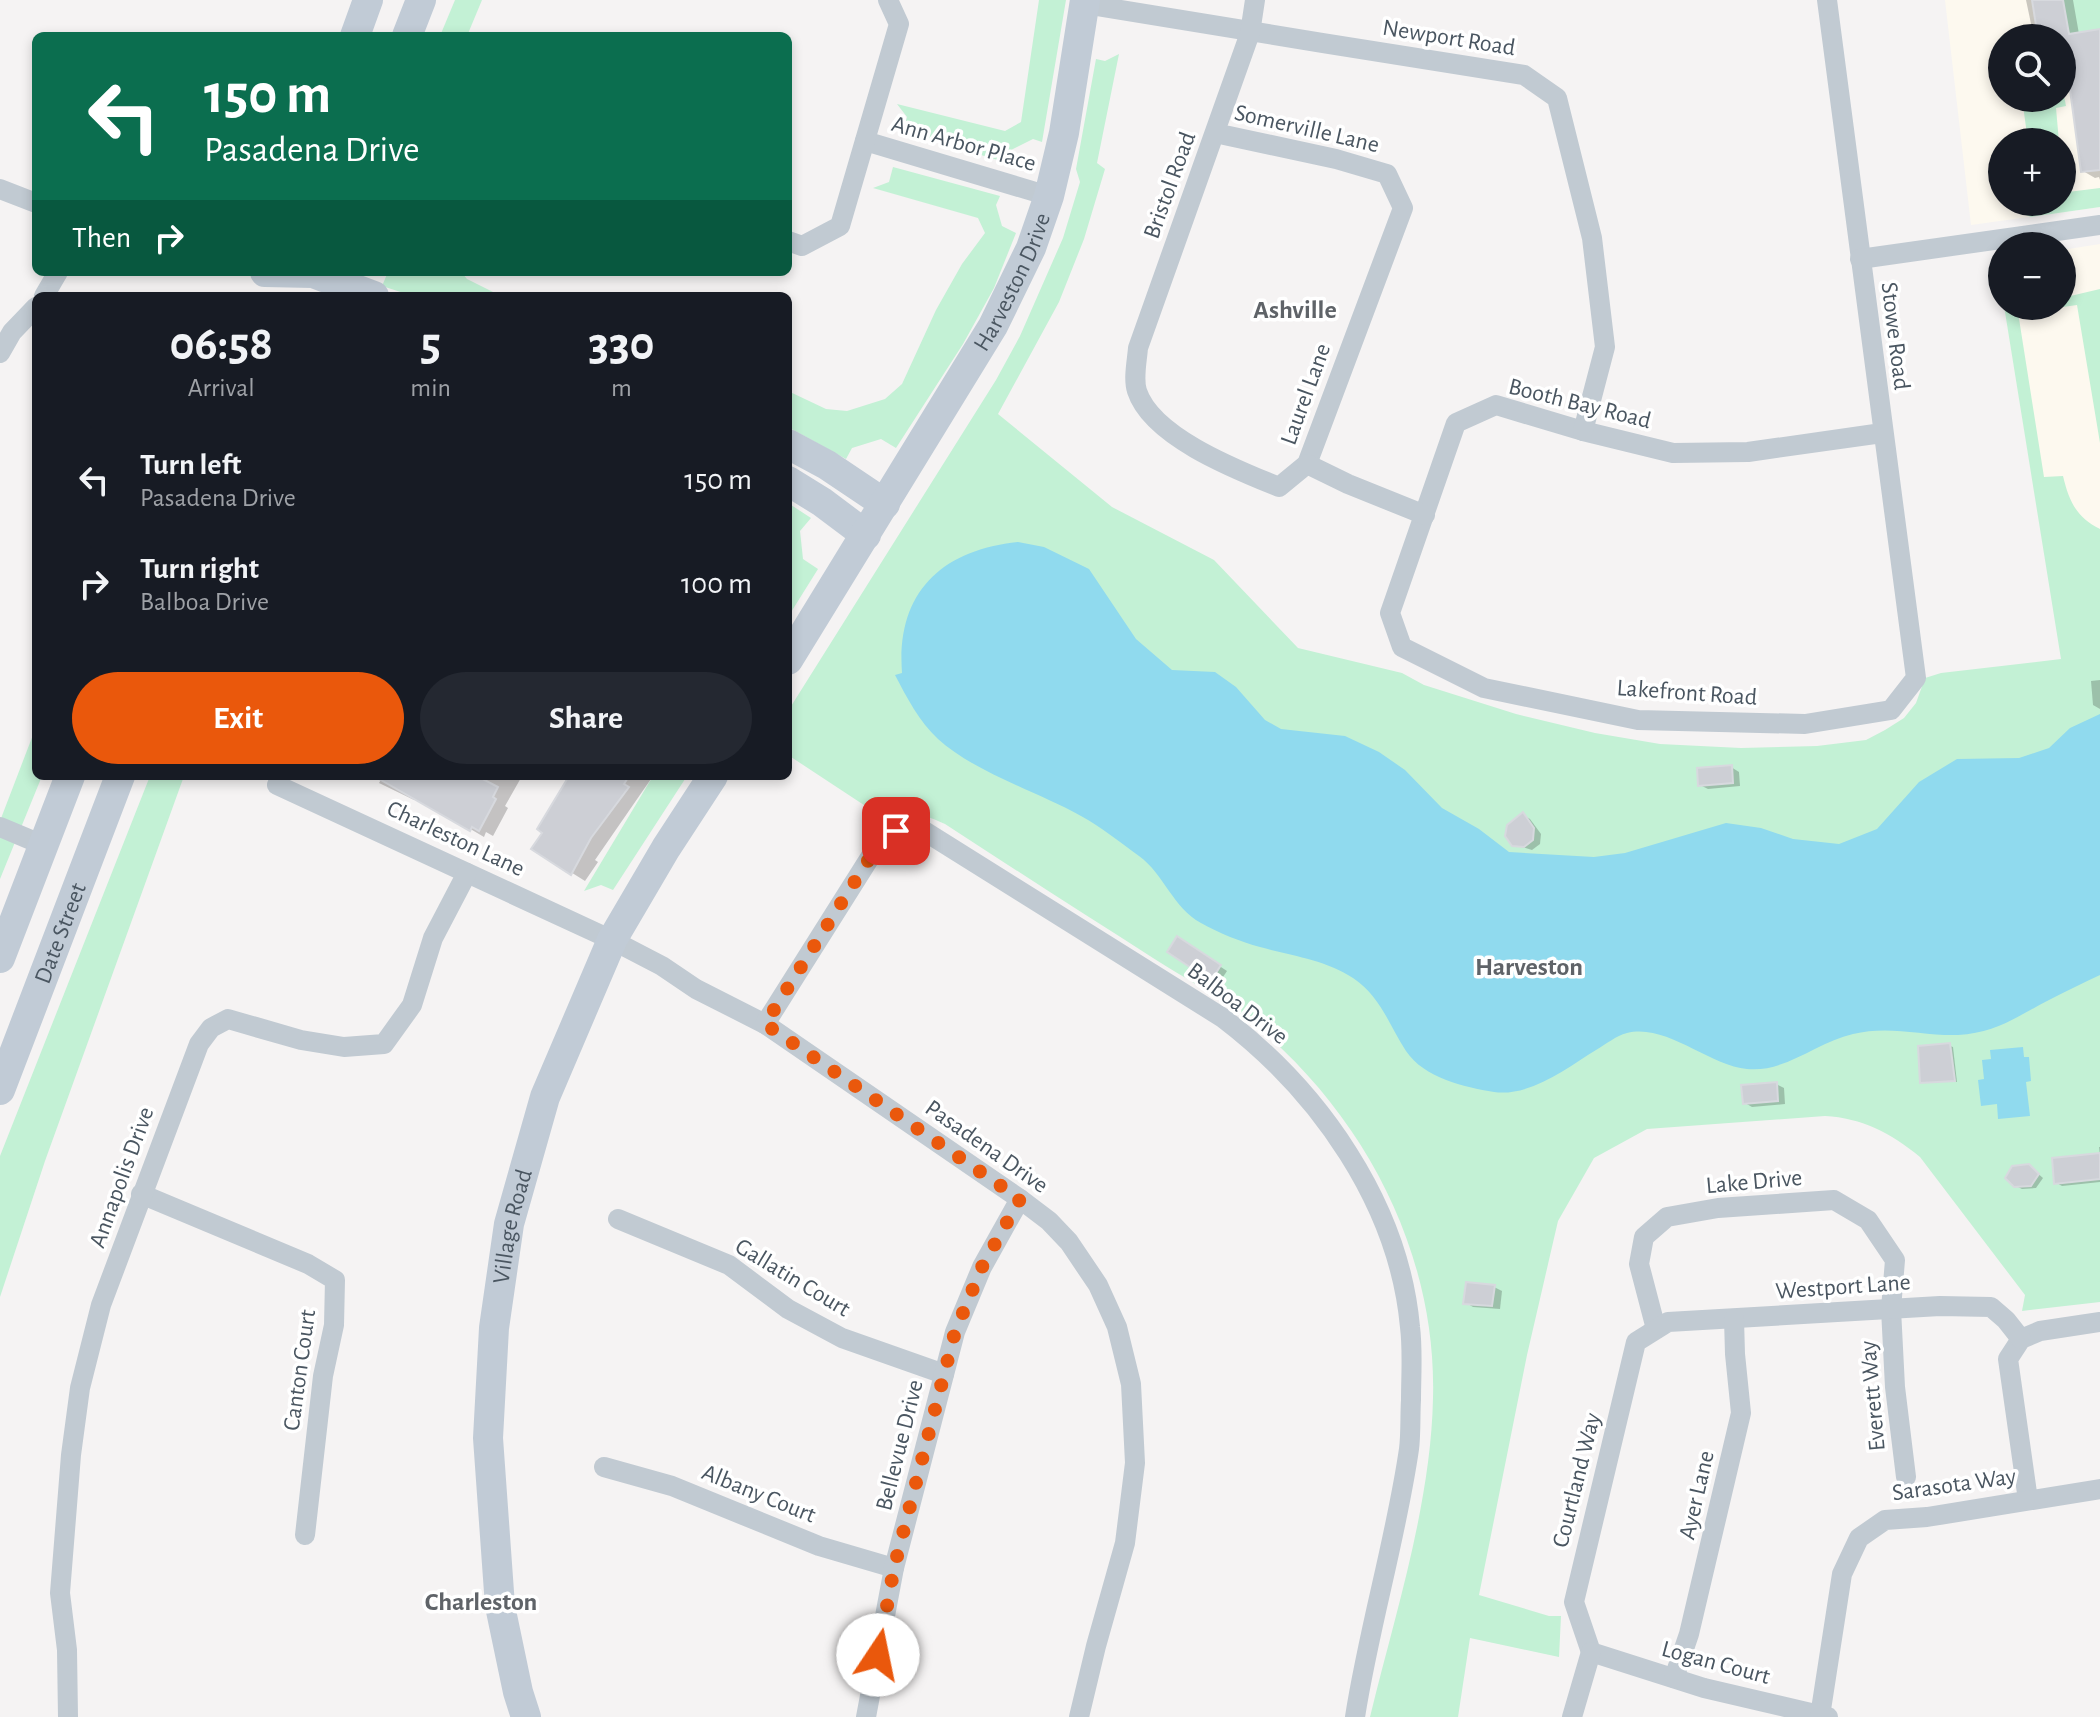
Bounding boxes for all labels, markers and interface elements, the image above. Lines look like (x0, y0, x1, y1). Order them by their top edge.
street label: Newport Road (1381, 16, 1517, 60)
map controls (1988, 24, 2076, 320)
button: search (1988, 24, 2076, 112)
icon: left (72, 64, 176, 168)
text: 150 m (204, 67, 331, 123)
street label: Somerville Lane (1232, 101, 1381, 157)
street label: Ann Arbor Place (889, 112, 1039, 176)
button: + (1988, 128, 2076, 216)
street label: Bristol Road (1140, 129, 1200, 242)
text: Pasadena Drive (204, 132, 420, 168)
street label: Harveston Drive (970, 210, 1055, 356)
icon: right (147, 216, 191, 260)
text: Then (72, 223, 131, 253)
button: − (1988, 232, 2076, 320)
street label: Stowe Road (1876, 281, 1914, 392)
district label: Ashville (1253, 297, 1337, 323)
text: 06:58 (169, 321, 273, 369)
text: 5 (420, 321, 441, 369)
text: 330 (588, 321, 655, 369)
street label: Laurel Lane (1277, 340, 1335, 448)
text: Arrival (188, 375, 255, 401)
text: min (410, 375, 451, 401)
text: m (611, 375, 632, 401)
street label: Booth Bay Road (1506, 375, 1653, 433)
text: Turn left (140, 450, 241, 480)
icon: left (72, 458, 116, 502)
text: 150 m (684, 465, 752, 495)
text: Pasadena Drive (140, 485, 296, 511)
text: Turn right (140, 554, 259, 584)
icon: right (72, 562, 116, 606)
text: 100 m (681, 569, 752, 599)
text: Balboa Drive (140, 589, 269, 615)
button: Exit (72, 672, 404, 764)
button: Share (420, 672, 752, 764)
street label: Lakefront Road (1616, 676, 1758, 710)
street label: Charleston Lane (383, 797, 528, 881)
pin (862, 797, 930, 865)
icon: arrive (874, 809, 918, 853)
street label: Date Street (31, 880, 91, 987)
district label: Harveston (1475, 954, 1583, 980)
street label: Balboa Drive (1183, 958, 1292, 1049)
street label: Pasadena Drive (921, 1096, 1052, 1198)
street label: Annapolis Drive (85, 1104, 158, 1251)
street label: Village Road (490, 1166, 537, 1285)
street label: Lake Drive (1705, 1166, 1803, 1198)
street label: Gallatin Court (731, 1234, 854, 1322)
street label: Westport Lane (1775, 1270, 1911, 1304)
street label: Canton Court (280, 1308, 320, 1432)
street label: Everett Way (1856, 1340, 1890, 1452)
street label: Bellevue Drive (872, 1377, 928, 1513)
street label: Courtland Way (1549, 1410, 1605, 1550)
street label: Ayer Lane (1675, 1448, 1719, 1542)
street label: Albany Court (698, 1460, 819, 1528)
street label: Sarasota Way (1891, 1464, 2018, 1506)
district label: Charleston (425, 1589, 537, 1615)
position arrow (836, 1613, 920, 1697)
street label: Logan Court (1659, 1637, 1773, 1689)

